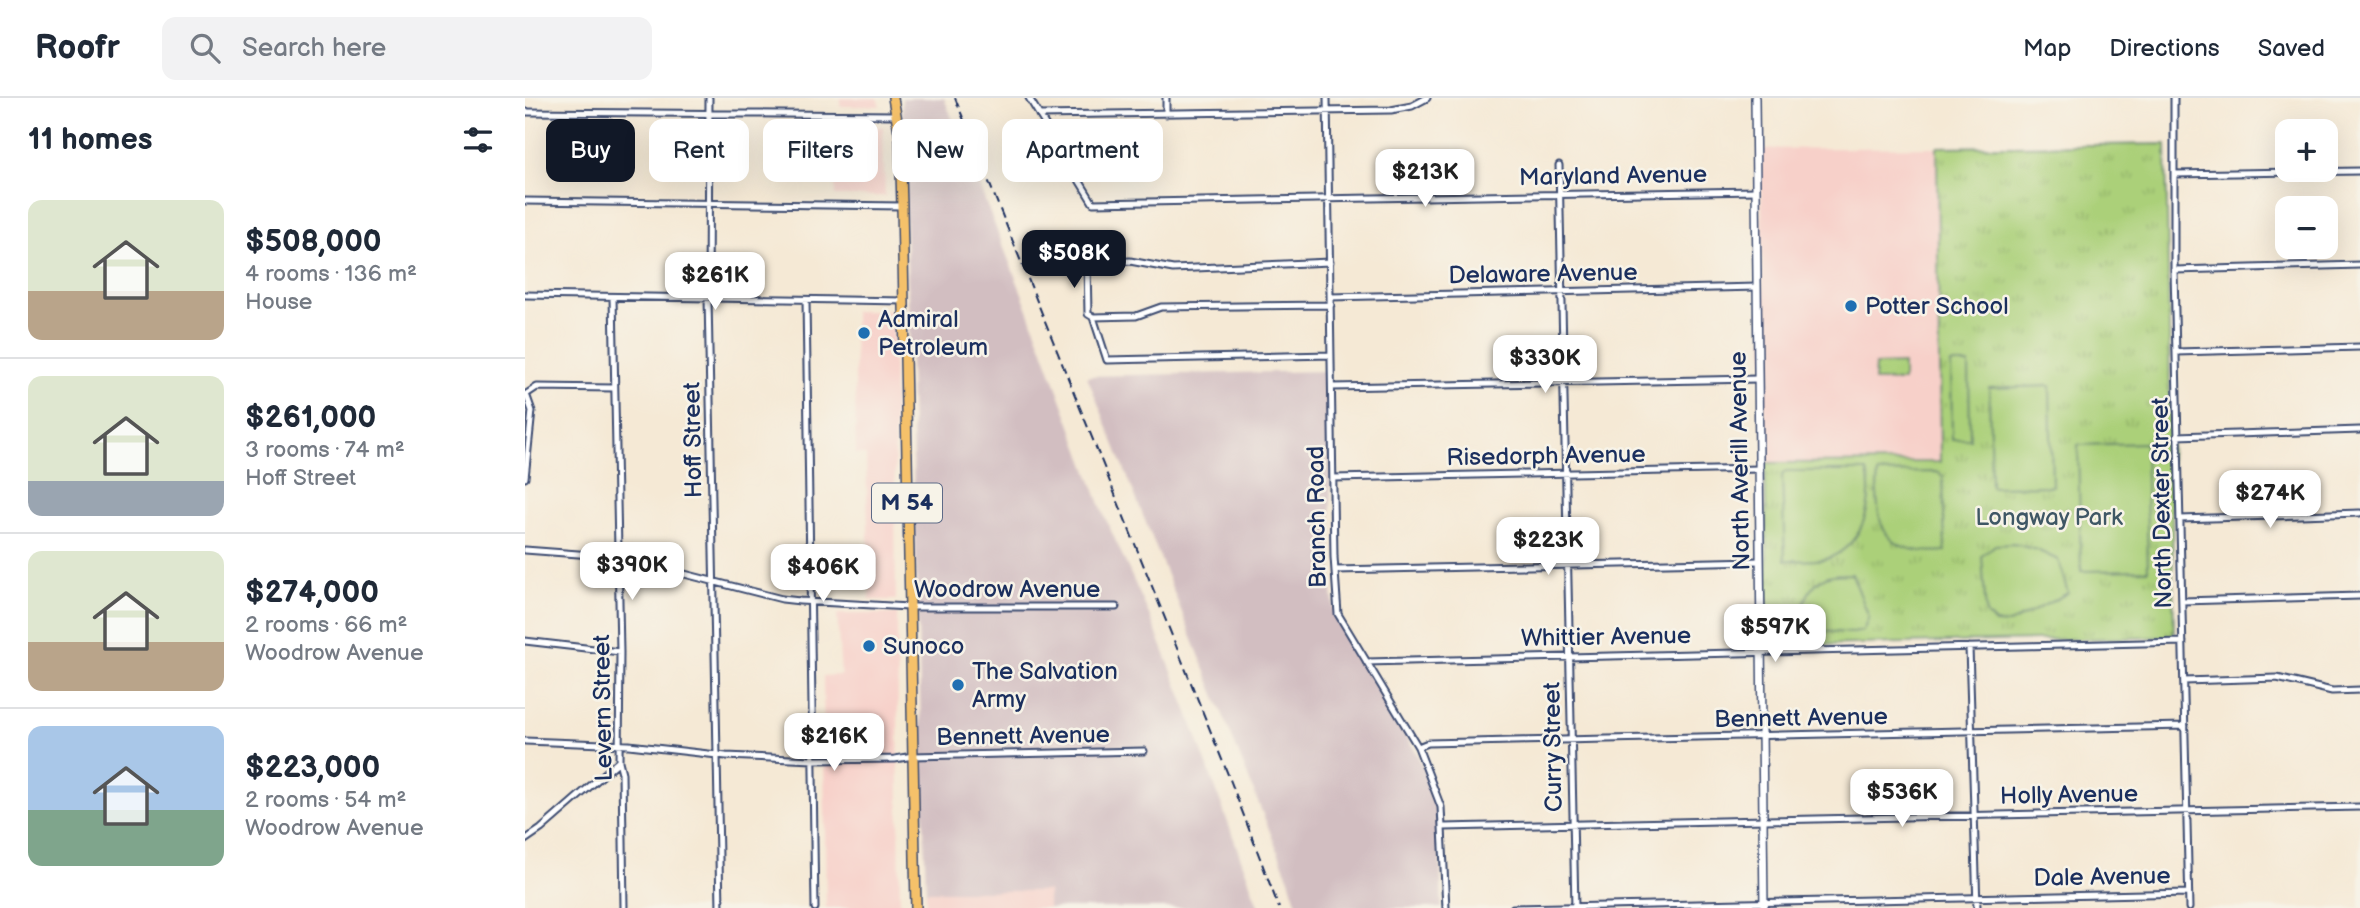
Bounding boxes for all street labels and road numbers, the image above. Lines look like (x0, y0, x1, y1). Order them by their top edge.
street label: Maryland Avenue (1519, 160, 1707, 192)
street label: Delaware Avenue (1448, 258, 1638, 290)
street label: North Averill Avenue (1724, 351, 1756, 571)
street label: Hoff Street (677, 381, 709, 498)
street label: North Dexter Street (2146, 396, 2178, 609)
street label: Risedorph Avenue (1446, 440, 1646, 472)
street label: Branch Road (1301, 446, 1333, 588)
road number: M 54 (872, 484, 942, 522)
street label: Woodrow Avenue (914, 575, 1100, 604)
street label: Whittier Avenue (1521, 621, 1691, 653)
street label: Levern Street (587, 634, 619, 782)
street label: Curry Street (1537, 681, 1569, 812)
street label: Bennett Avenue (1714, 702, 1888, 734)
street label: Bennett Avenue (936, 720, 1110, 752)
street label: Holly Avenue (2000, 779, 2138, 811)
street label: Dale Avenue (2033, 861, 2171, 893)

